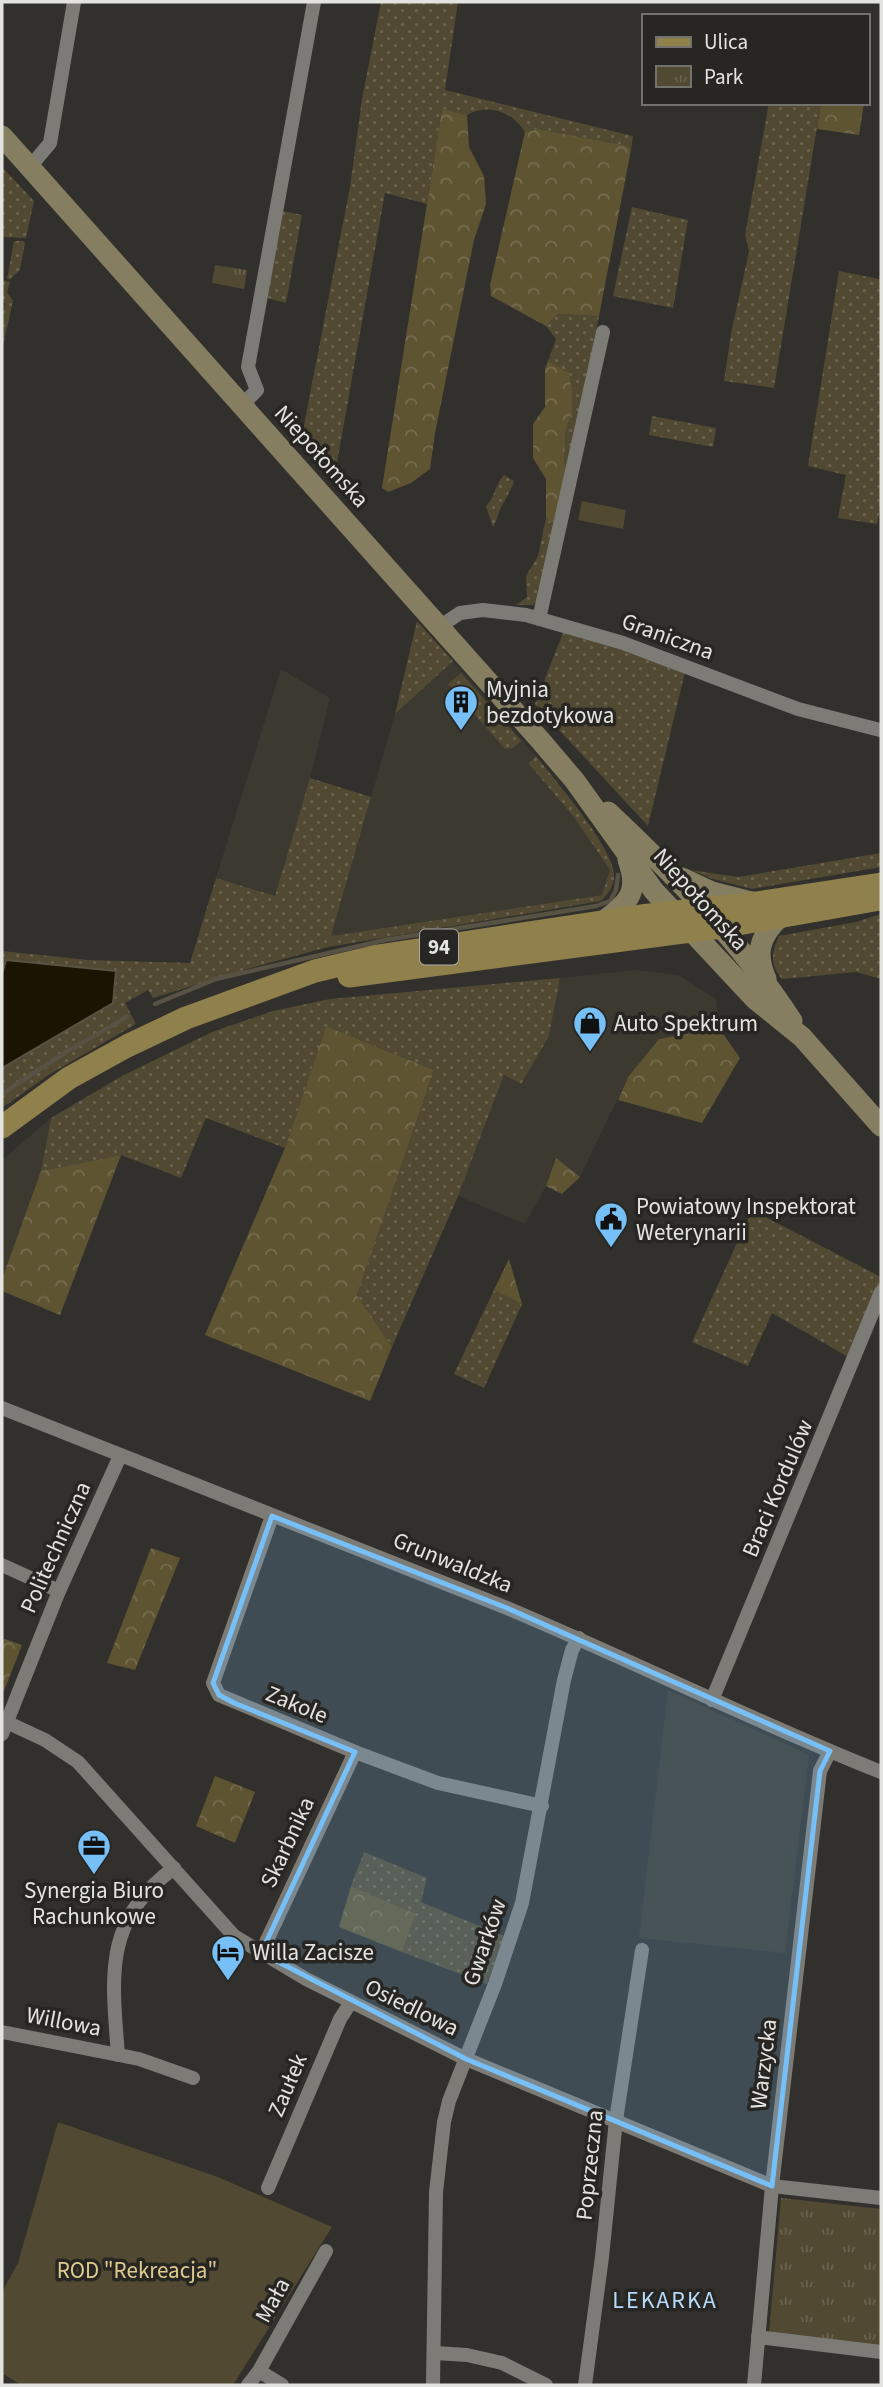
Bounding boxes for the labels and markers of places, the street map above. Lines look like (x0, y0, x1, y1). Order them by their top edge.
place label: Myjnia bezdotykowa (486, 673, 614, 732)
building icon: Myjnia bezdotykowa (442, 683, 480, 732)
shop icon: Auto Spektrum (571, 1004, 609, 1053)
place label: Auto Spektrum (614, 1007, 758, 1040)
place label: Powiatowy Inspektorat Weterynarii (636, 1190, 856, 1249)
public building icon: Powiatowy Inspektorat Weterynarii (592, 1200, 630, 1249)
office icon: Synergia Biuro Rachunkowe (75, 1827, 113, 1876)
place label: Synergia Biuro Rachunkowe (24, 1874, 164, 1933)
hotel icon: Willa Zacisze (209, 1933, 247, 1982)
place label: Willa Zacisze (252, 1936, 374, 1969)

